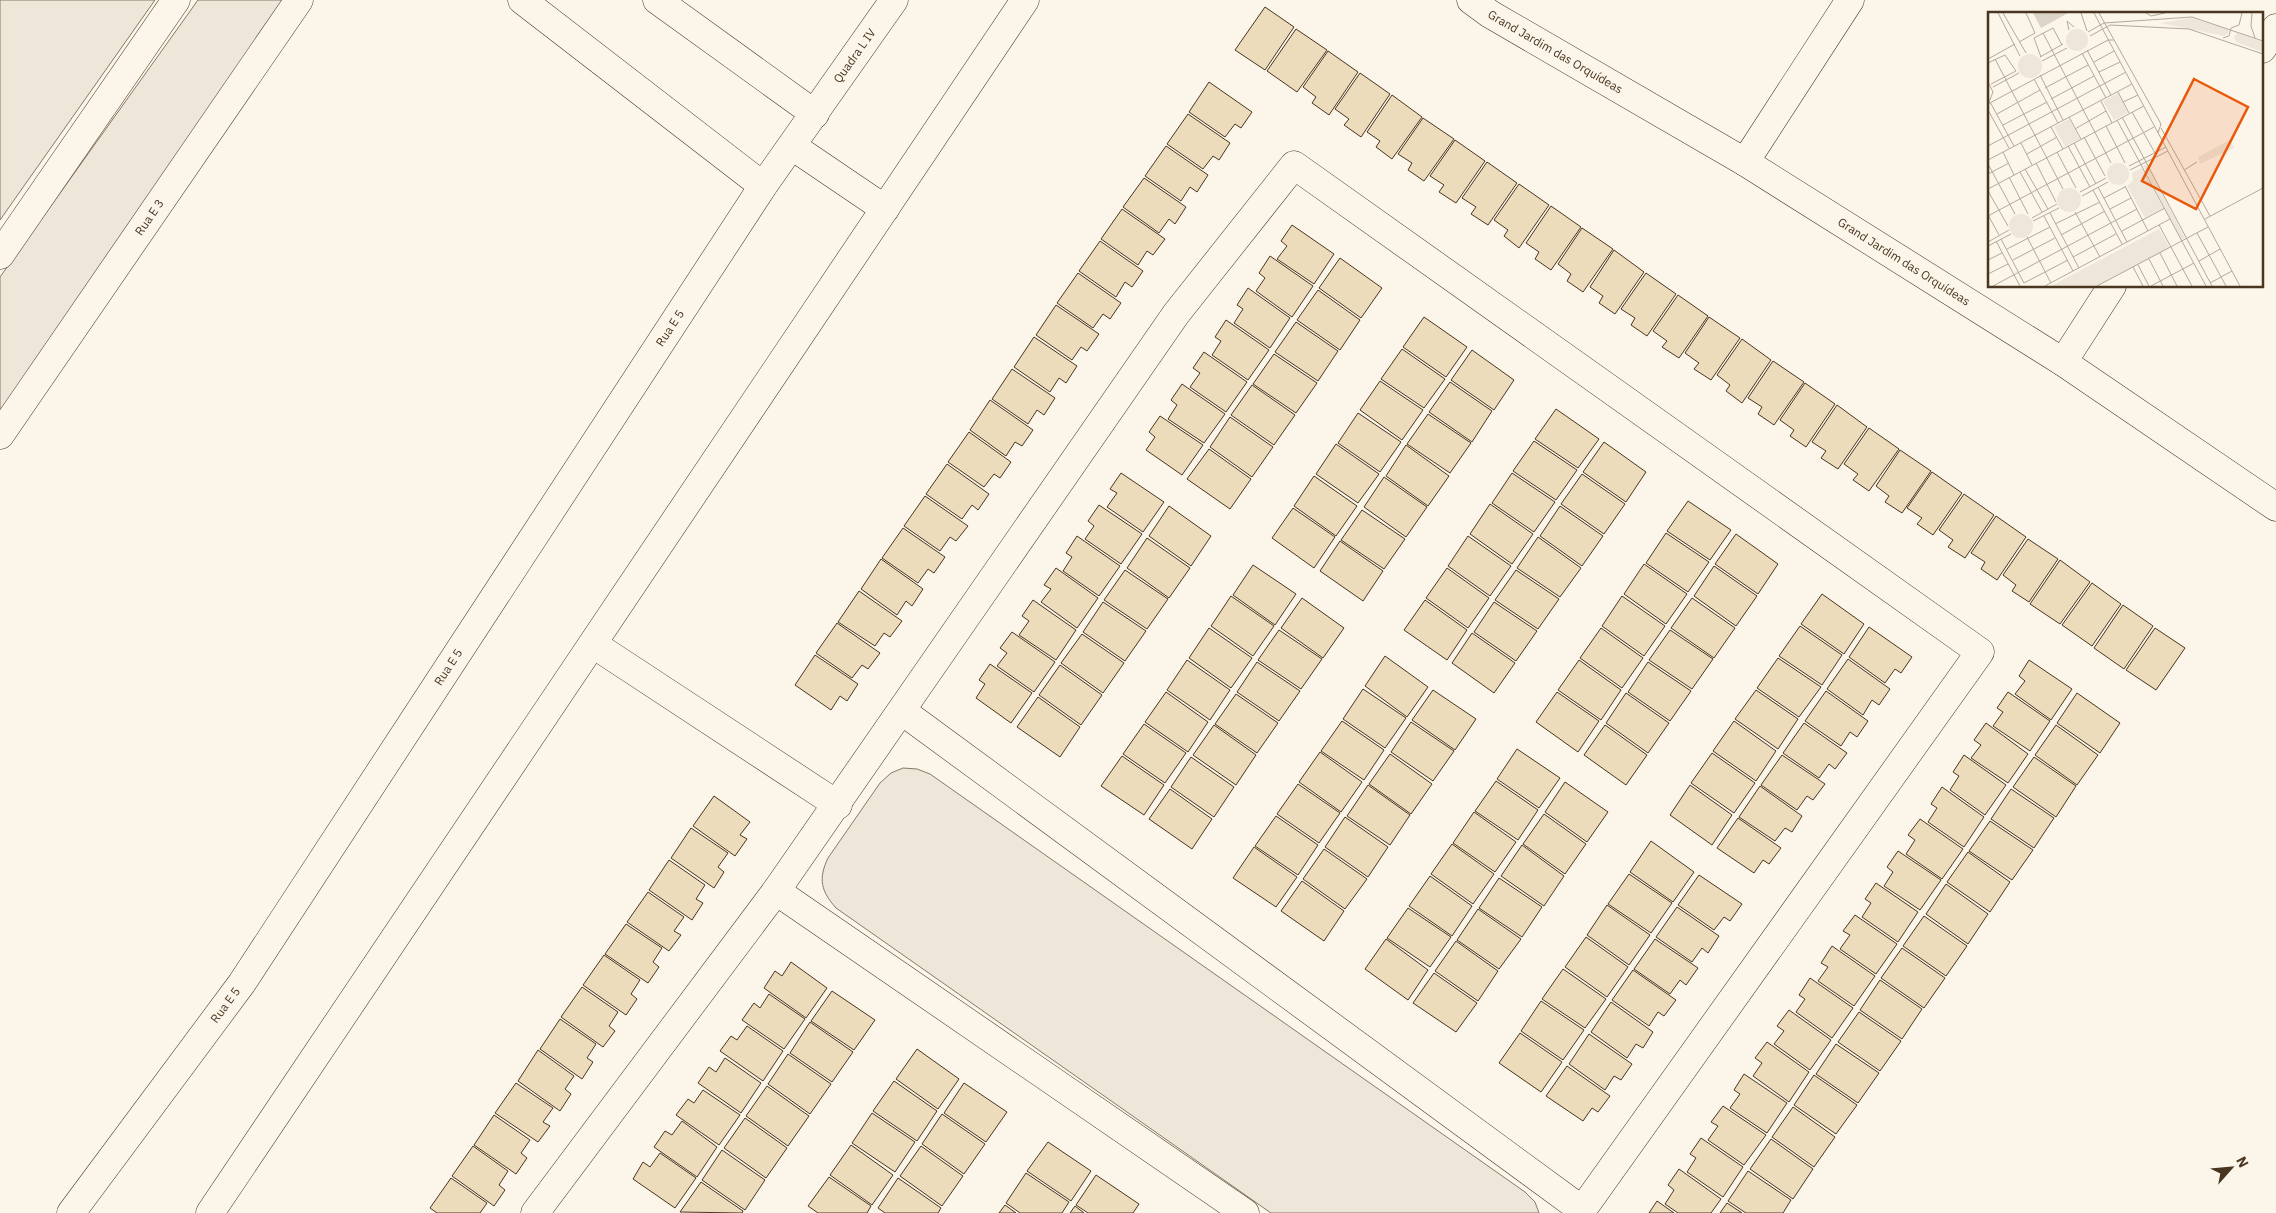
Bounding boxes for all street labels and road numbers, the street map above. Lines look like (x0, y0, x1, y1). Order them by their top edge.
street label: Grand Jardim das Orquídeas (1485, 6, 1626, 97)
street label: Quadra L IV (830, 25, 879, 86)
street label: Rua E 3 (131, 196, 167, 238)
street label: Grand Jardim das Orquídeas (1835, 214, 1973, 309)
street label: Rua E 5 (652, 307, 687, 349)
street label: Rua E 5 (431, 646, 466, 688)
street label: Rua E 5 (207, 984, 243, 1026)

